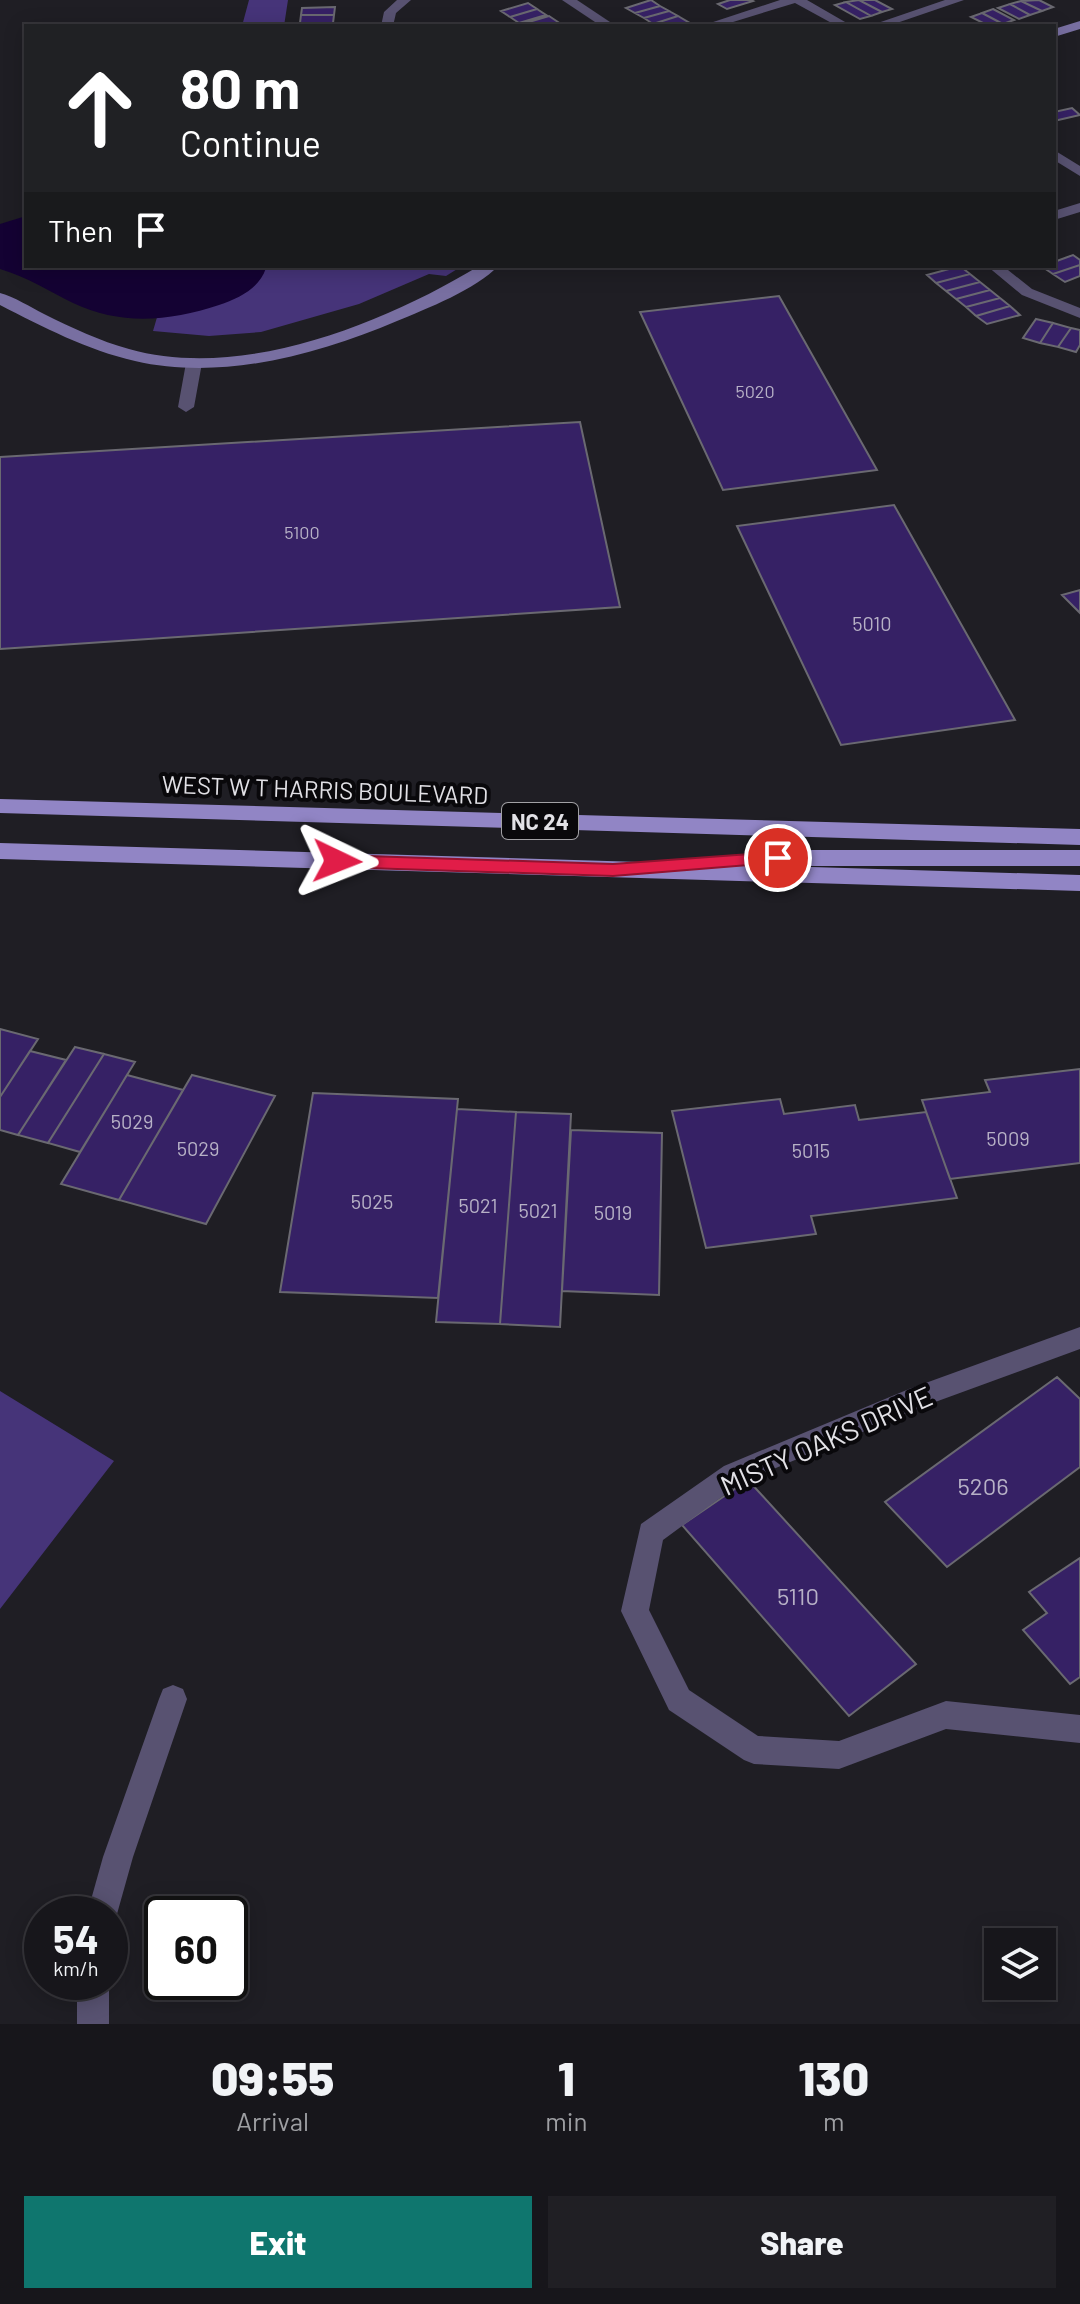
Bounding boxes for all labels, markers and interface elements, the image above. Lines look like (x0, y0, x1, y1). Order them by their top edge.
text: 80 m (180, 53, 300, 120)
icon: ahead (48, 56, 152, 160)
text: Continue (180, 121, 321, 164)
icon: arrive (129, 208, 173, 252)
text: Then (48, 212, 113, 248)
house number: 5020 (735, 380, 775, 402)
house number: 5100 (284, 521, 320, 543)
house number: 5010 (852, 611, 892, 635)
street label: WEST W T HARRIS BOULEVARD (161, 769, 489, 809)
road number: NC 24 (502, 803, 578, 839)
position arrow (295, 819, 379, 903)
pin (744, 824, 812, 892)
icon: arrive (756, 836, 800, 880)
house number: 5029 (111, 1109, 153, 1133)
house number: 5009 (986, 1126, 1030, 1150)
house number: 5029 (177, 1136, 219, 1160)
house number: 5015 (792, 1138, 830, 1162)
house number: 5025 (351, 1189, 393, 1213)
house number: 5021 (458, 1193, 498, 1217)
house number: 5021 (518, 1198, 558, 1222)
house number: 5019 (594, 1200, 632, 1224)
street label: MISTY OAKS DRIVE (715, 1378, 937, 1502)
house number: 5206 (957, 1471, 1009, 1500)
house number: 5110 (777, 1581, 819, 1610)
speed limit sign: 60 (144, 1896, 248, 2000)
text: 54 (53, 1914, 99, 1962)
map controls (984, 1928, 1056, 2000)
button: layers (984, 1928, 1056, 2000)
text: km/h (53, 1956, 99, 1980)
text: 09:55 (211, 2048, 334, 2106)
text: 1 (558, 2048, 575, 2106)
text: 130 (798, 2048, 869, 2106)
text: Arrival (236, 2105, 309, 2136)
text: min (545, 2105, 587, 2136)
text: m (823, 2105, 844, 2136)
button: Exit (24, 2196, 532, 2288)
button: Share (548, 2196, 1056, 2288)

